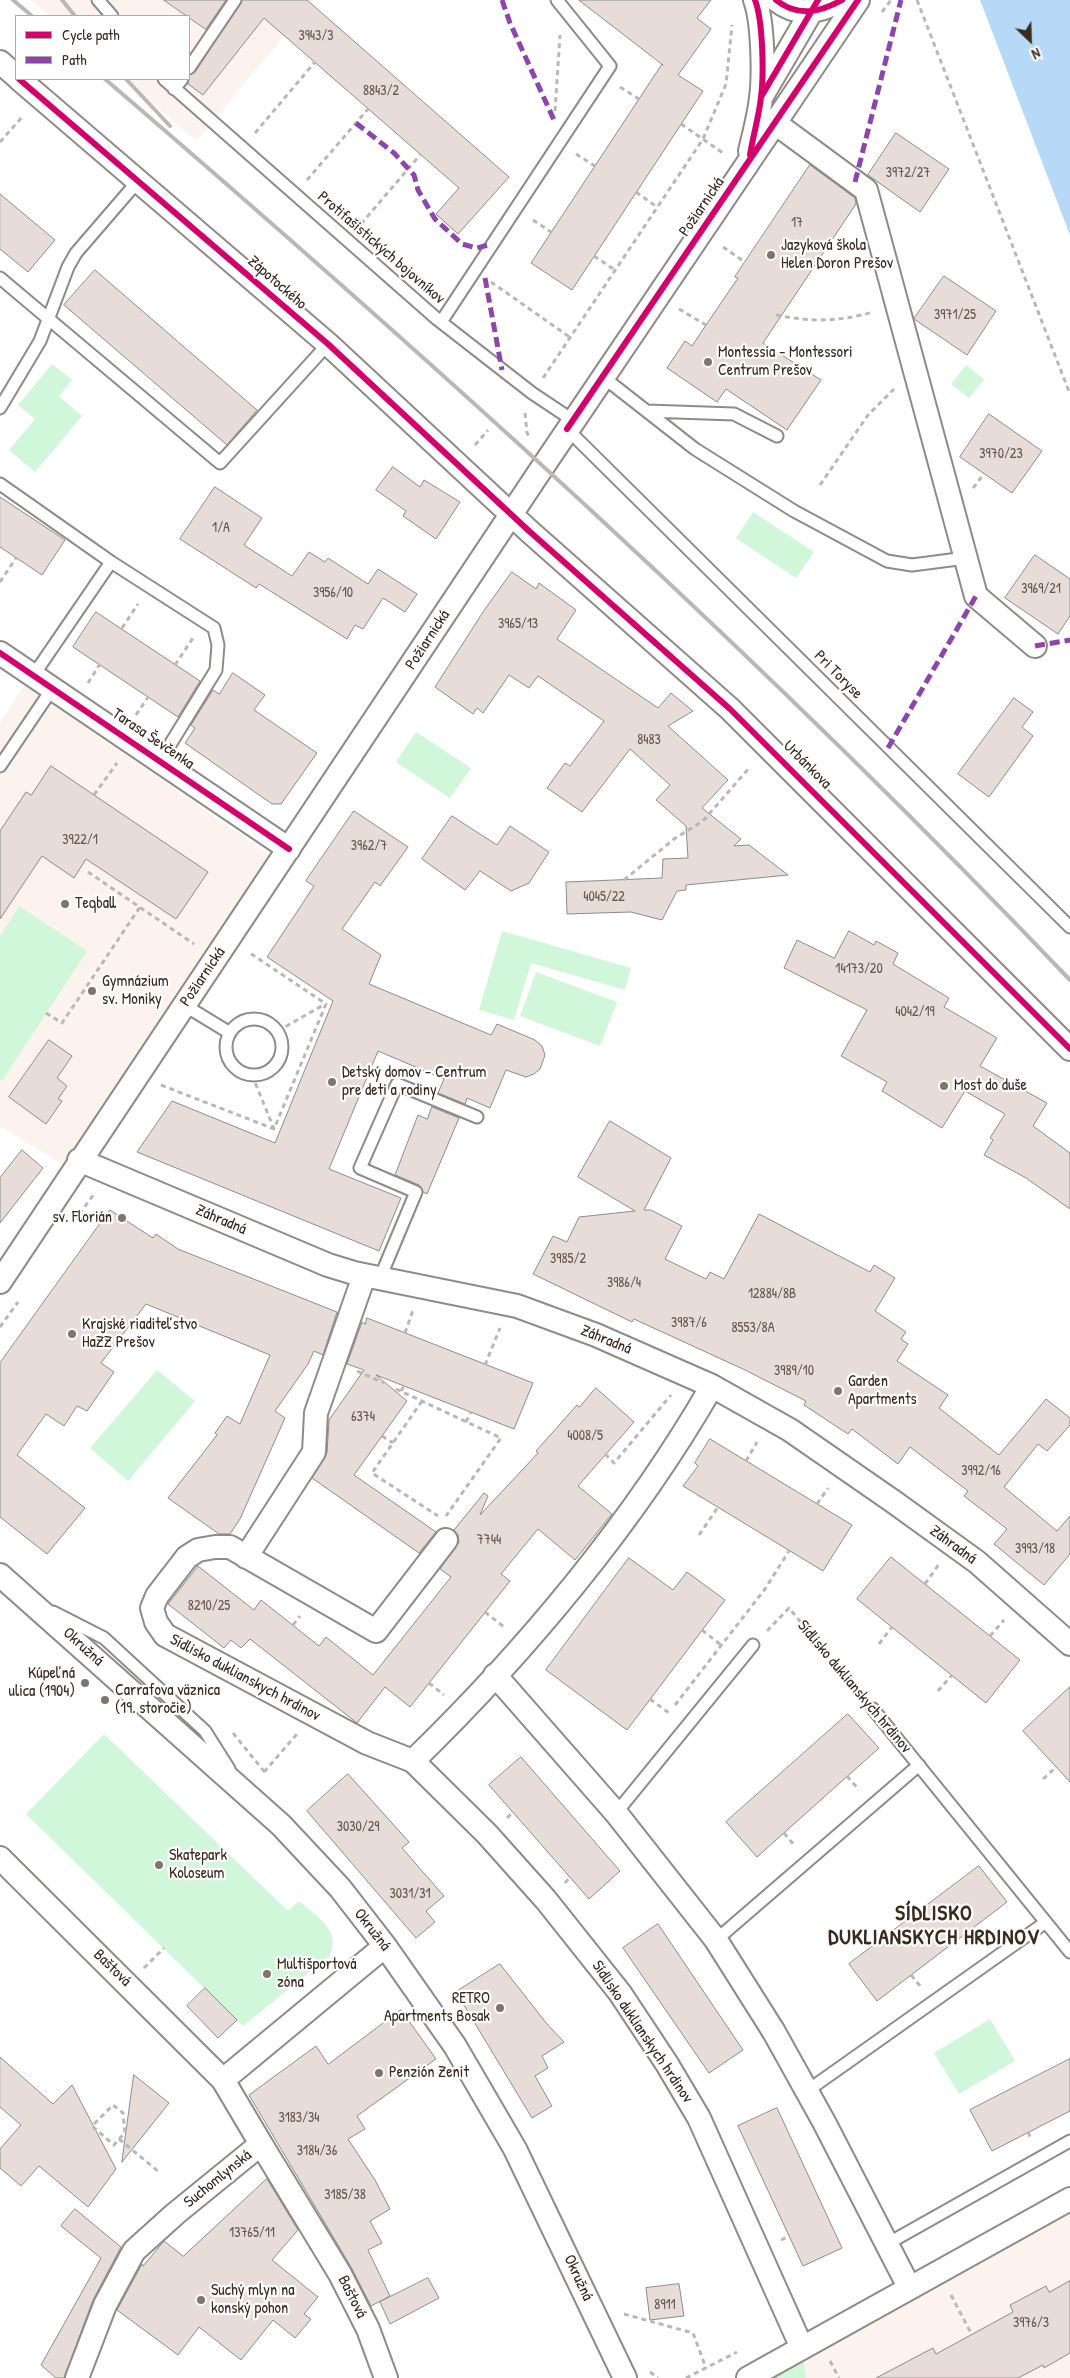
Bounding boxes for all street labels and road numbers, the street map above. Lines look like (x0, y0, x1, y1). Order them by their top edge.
street label: Požiarnická (675, 174, 729, 240)
street label: Protifašistických bojovníkov (313, 187, 449, 309)
street label: Zápotockého (244, 252, 310, 314)
street label: Požiarnická (402, 607, 454, 673)
street label: Pri Toryse (810, 647, 866, 703)
street label: Tarasa Ševčenka (108, 704, 198, 774)
street label: Urbánkova (779, 737, 835, 793)
street label: Požiarnická (176, 944, 230, 1010)
street label: Záhradná (193, 1201, 249, 1239)
street label: Záhradná (578, 1321, 634, 1359)
street label: Záhradná (926, 1522, 980, 1568)
street label: Sídlisko duklianskych hrdinov (793, 1617, 915, 1757)
street label: Okružná (59, 1624, 107, 1670)
street label: Sídlisko duklianskych hrdinov (167, 1630, 323, 1726)
street label: Okružná (350, 1905, 394, 1955)
street label: Baštová (89, 1945, 135, 1991)
street label: Sídlisko duklianskych hrdinov (587, 1957, 697, 2107)
street label: Suchomlynská (180, 2146, 256, 2212)
street label: Okružná (559, 2252, 597, 2304)
street label: Baštová (333, 2273, 371, 2321)

